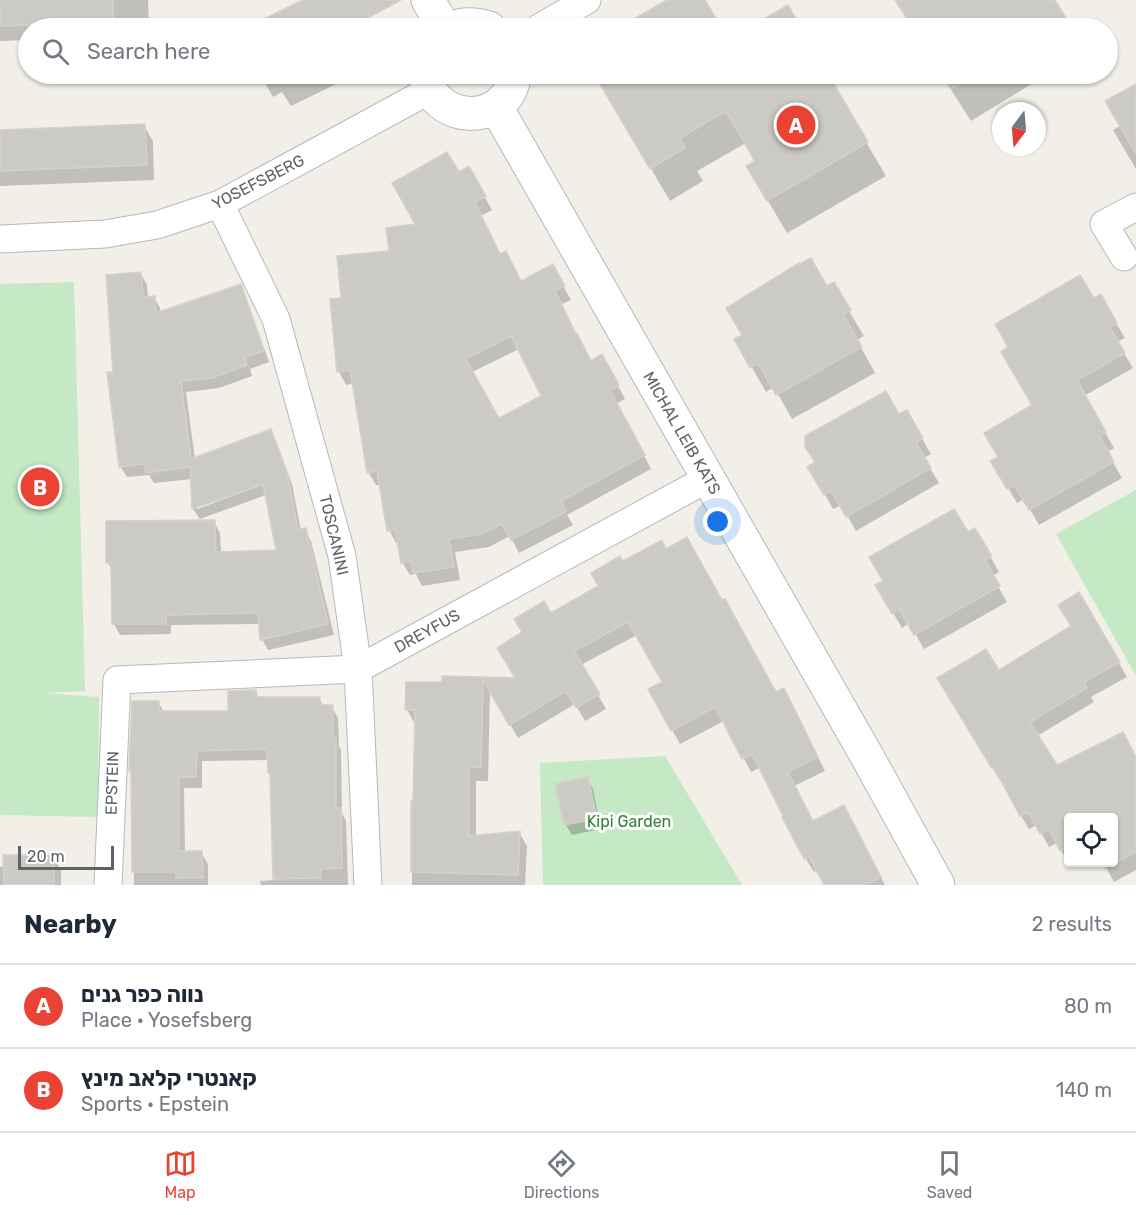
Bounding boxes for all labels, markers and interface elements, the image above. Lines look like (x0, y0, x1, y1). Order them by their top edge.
search box (18, 18, 1118, 84)
icon: search (39, 35, 72, 68)
text: Search here (87, 38, 210, 65)
pin: A (776, 102, 816, 148)
north arrow (992, 102, 1046, 156)
street label: YOSEFSBERG (209, 151, 307, 213)
street label: MICHAL LEIB KATS (639, 368, 725, 498)
pin: B (20, 464, 60, 510)
street label: TOSCANINI (316, 493, 352, 577)
your location (703, 507, 732, 536)
street label: DREYFUS (391, 605, 463, 657)
street label: EPSTEIN (101, 751, 123, 815)
park label: Kipi Garden (587, 812, 671, 831)
map controls (1064, 813, 1118, 867)
button: locate (1064, 813, 1118, 867)
scale bar (18, 843, 114, 870)
text: 20 m (27, 847, 65, 866)
text: Nearby (24, 909, 117, 940)
text: 2 results (1032, 912, 1112, 936)
text: נווה כפר גנים (81, 981, 203, 1008)
text: A (36, 994, 51, 1018)
text: 80 m (1064, 994, 1112, 1018)
text: Place · Yosefsberg (81, 1008, 252, 1032)
text: קאנטרי קלאב מינץ (81, 1065, 257, 1092)
text: B (36, 1078, 51, 1102)
text: 140 m (1056, 1078, 1112, 1102)
text: Sports · Epstein (81, 1092, 229, 1116)
tab: Map (164, 1147, 197, 1202)
tab: Directions (524, 1147, 600, 1202)
tab: Saved (927, 1147, 972, 1202)

